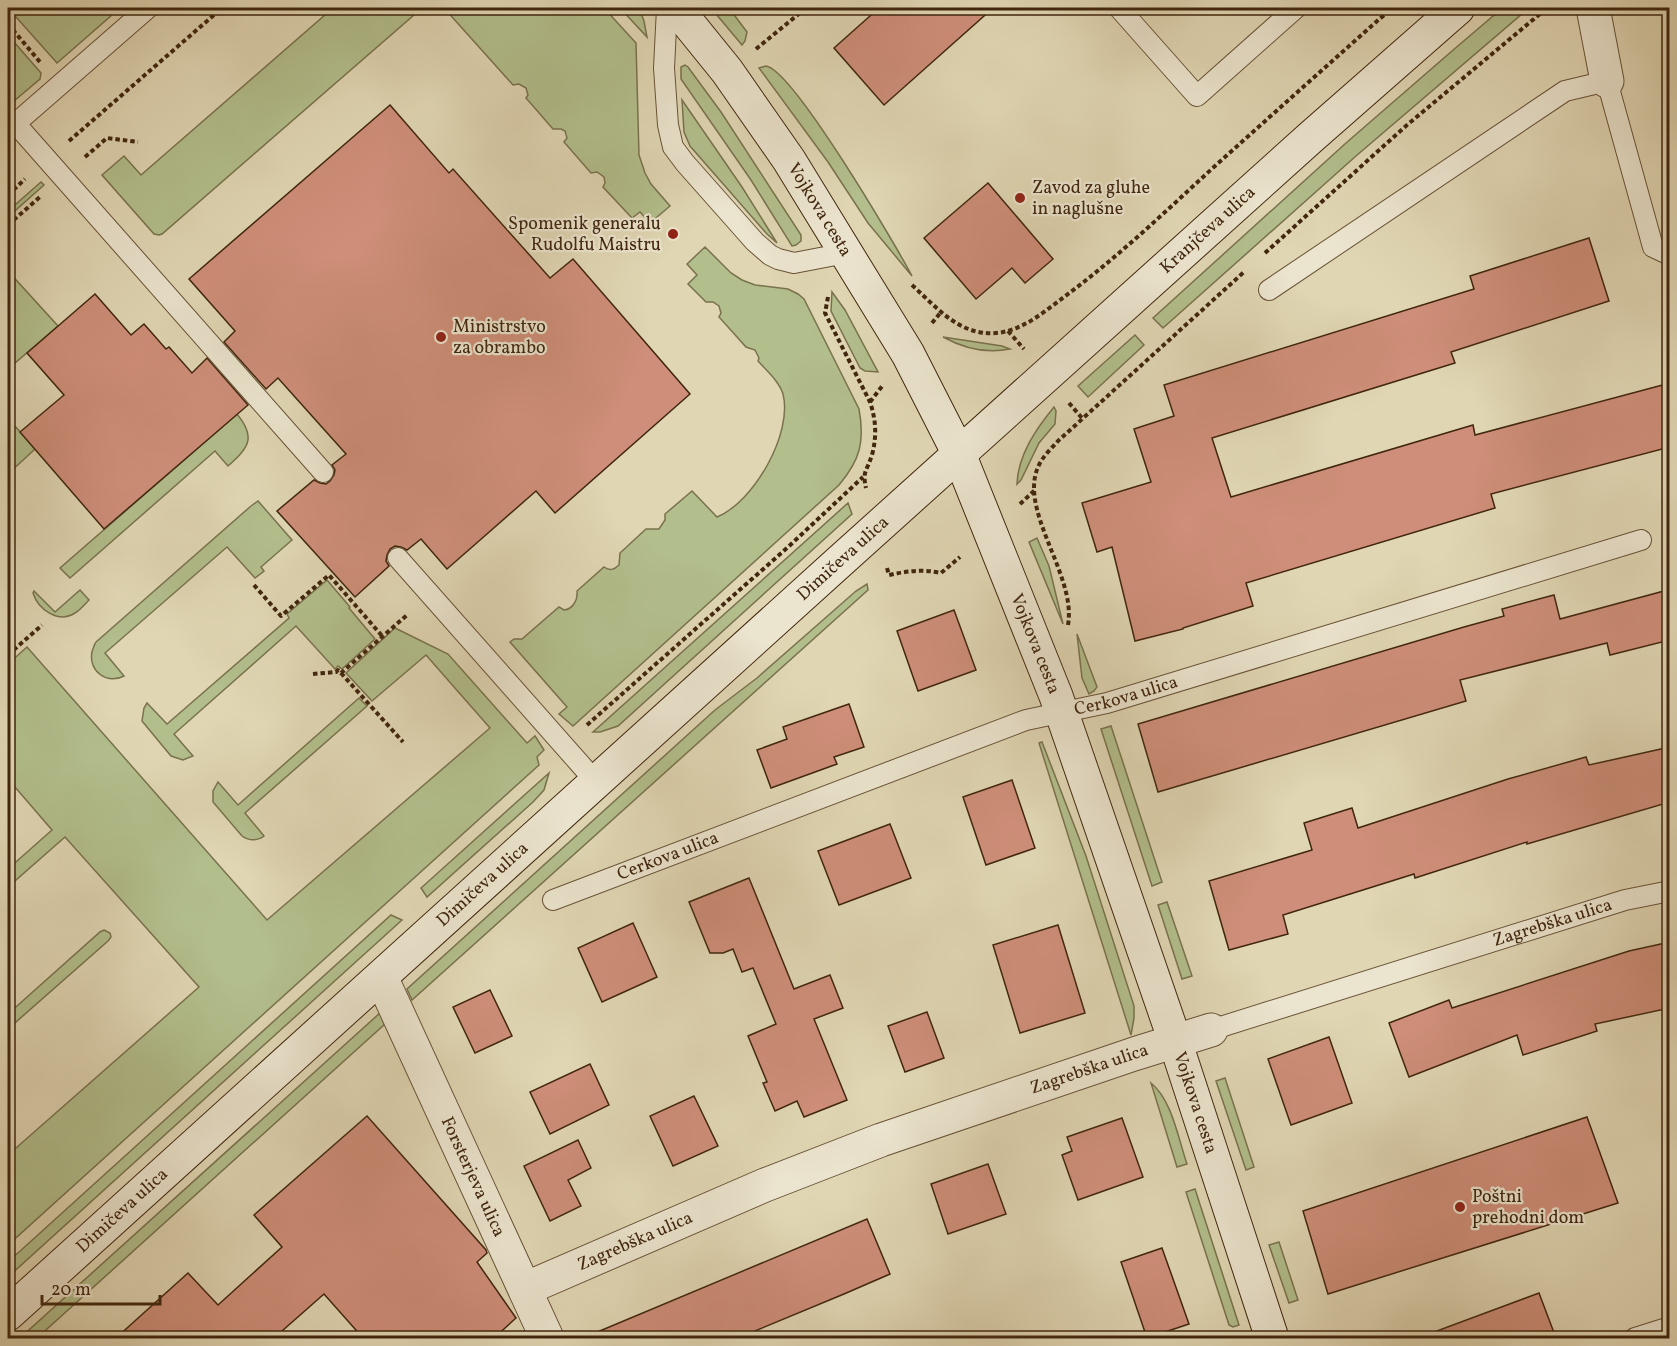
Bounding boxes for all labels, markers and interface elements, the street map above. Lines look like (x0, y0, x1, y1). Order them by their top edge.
street label: Vojkova cesta (781, 158, 858, 262)
place label: Zavod za gluhe in naglušne (1032, 176, 1150, 222)
street label: Kranjčeva ulica (1154, 180, 1261, 280)
marker: Zavod za gluhe in naglušne (1013, 191, 1027, 205)
place label: Spomenik generalu Rudolfu Maistru (508, 212, 661, 258)
marker: Spomenik generalu Rudolfu Maistru (666, 227, 680, 241)
place label: Ministrstvo za obrambo (453, 315, 546, 361)
marker: Ministrstvo za obrambo (434, 330, 448, 344)
street label: Dimičeva ulica (791, 510, 895, 607)
street label: Vojkova cesta (1004, 590, 1066, 698)
street label: Cerkova ulica (1072, 670, 1181, 722)
street label: Cerkova ulica (614, 826, 722, 887)
street label: Dimičeva ulica (431, 836, 534, 933)
street label: Zagrebška ulica (1490, 892, 1615, 953)
street label: Zagrebška ulica (1027, 1038, 1152, 1101)
street label: Vojkova cesta (1167, 1049, 1224, 1157)
street label: Forsterjeva ulica (434, 1113, 511, 1241)
street label: Dimičeva ulica (71, 1162, 174, 1259)
place label: Poštni prehodni dom (1472, 1185, 1584, 1231)
marker: Poštni prehodni dom (1453, 1200, 1467, 1214)
street label: Zagrebška ulica (573, 1205, 697, 1277)
scale bar (42, 1268, 160, 1306)
text: 20 m (51, 1278, 91, 1303)

